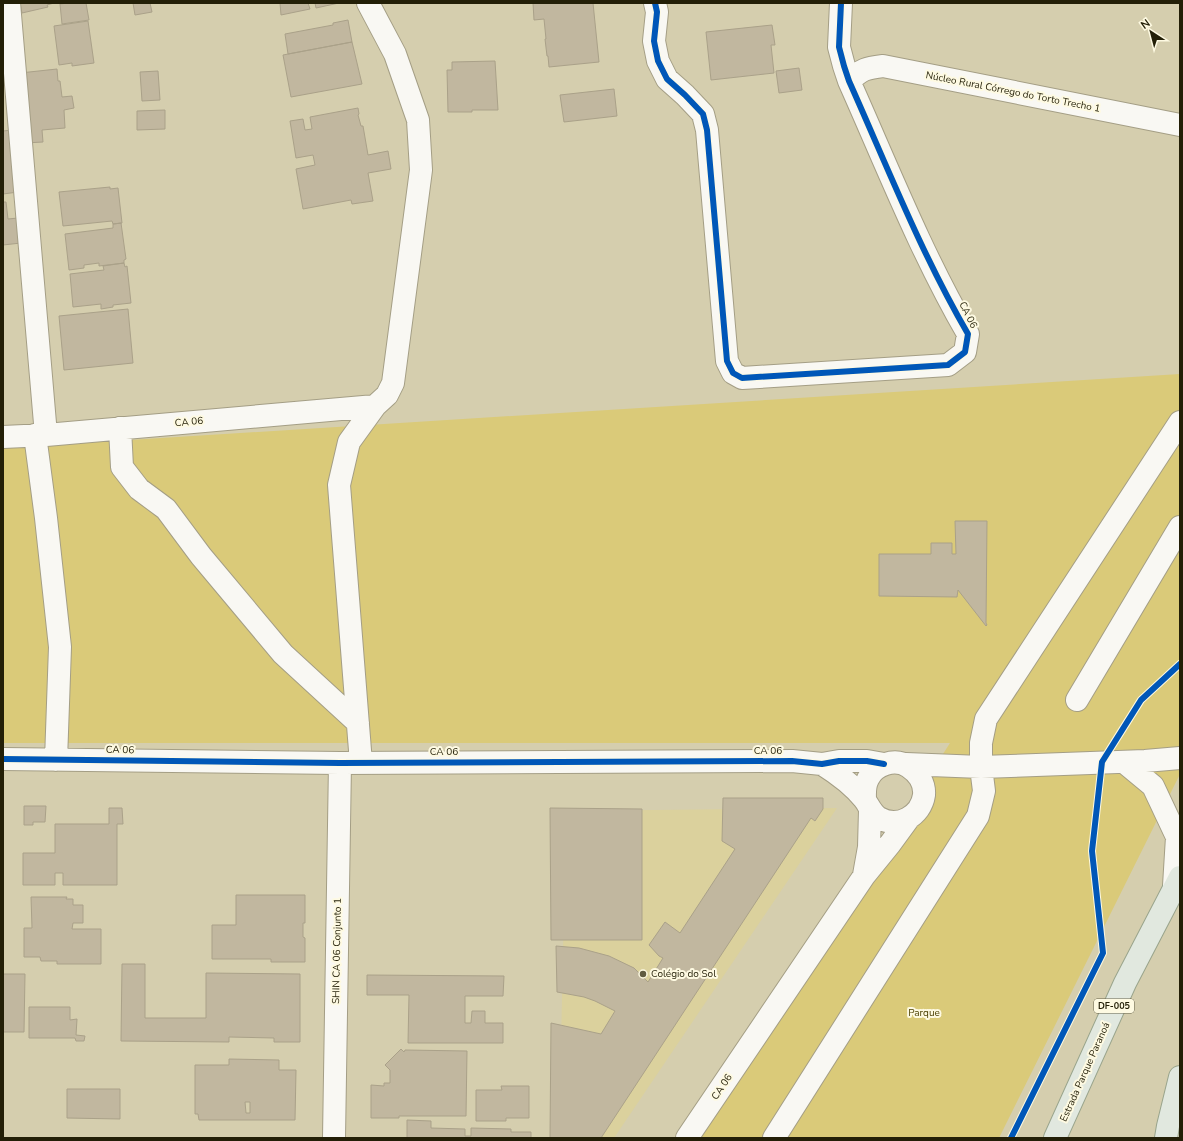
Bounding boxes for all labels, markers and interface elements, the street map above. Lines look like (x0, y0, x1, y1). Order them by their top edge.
north arrow (1131, 12, 1171, 52)
text: N (1138, 16, 1153, 33)
street label: Núcleo Rural Córrego do Torto Trecho 1 (924, 68, 1102, 116)
street label: CA 06 (955, 299, 981, 331)
street label: CA 06 (174, 414, 204, 430)
street label: CA 06 (106, 743, 134, 757)
street label: CA 06 (754, 744, 782, 758)
street label: CA 06 (430, 745, 458, 759)
street label: SHIN CA 06 Conjunto 1 (329, 898, 345, 1004)
place label: Colégio do Sol (651, 967, 716, 981)
marker: Colégio do Sol (638, 969, 648, 979)
road number: DF-005 (1094, 999, 1134, 1013)
park label: Parque (908, 1006, 940, 1020)
street label: Estrada Parque Paranoá (1057, 1020, 1113, 1124)
street label: CA 06 (708, 1071, 736, 1103)

